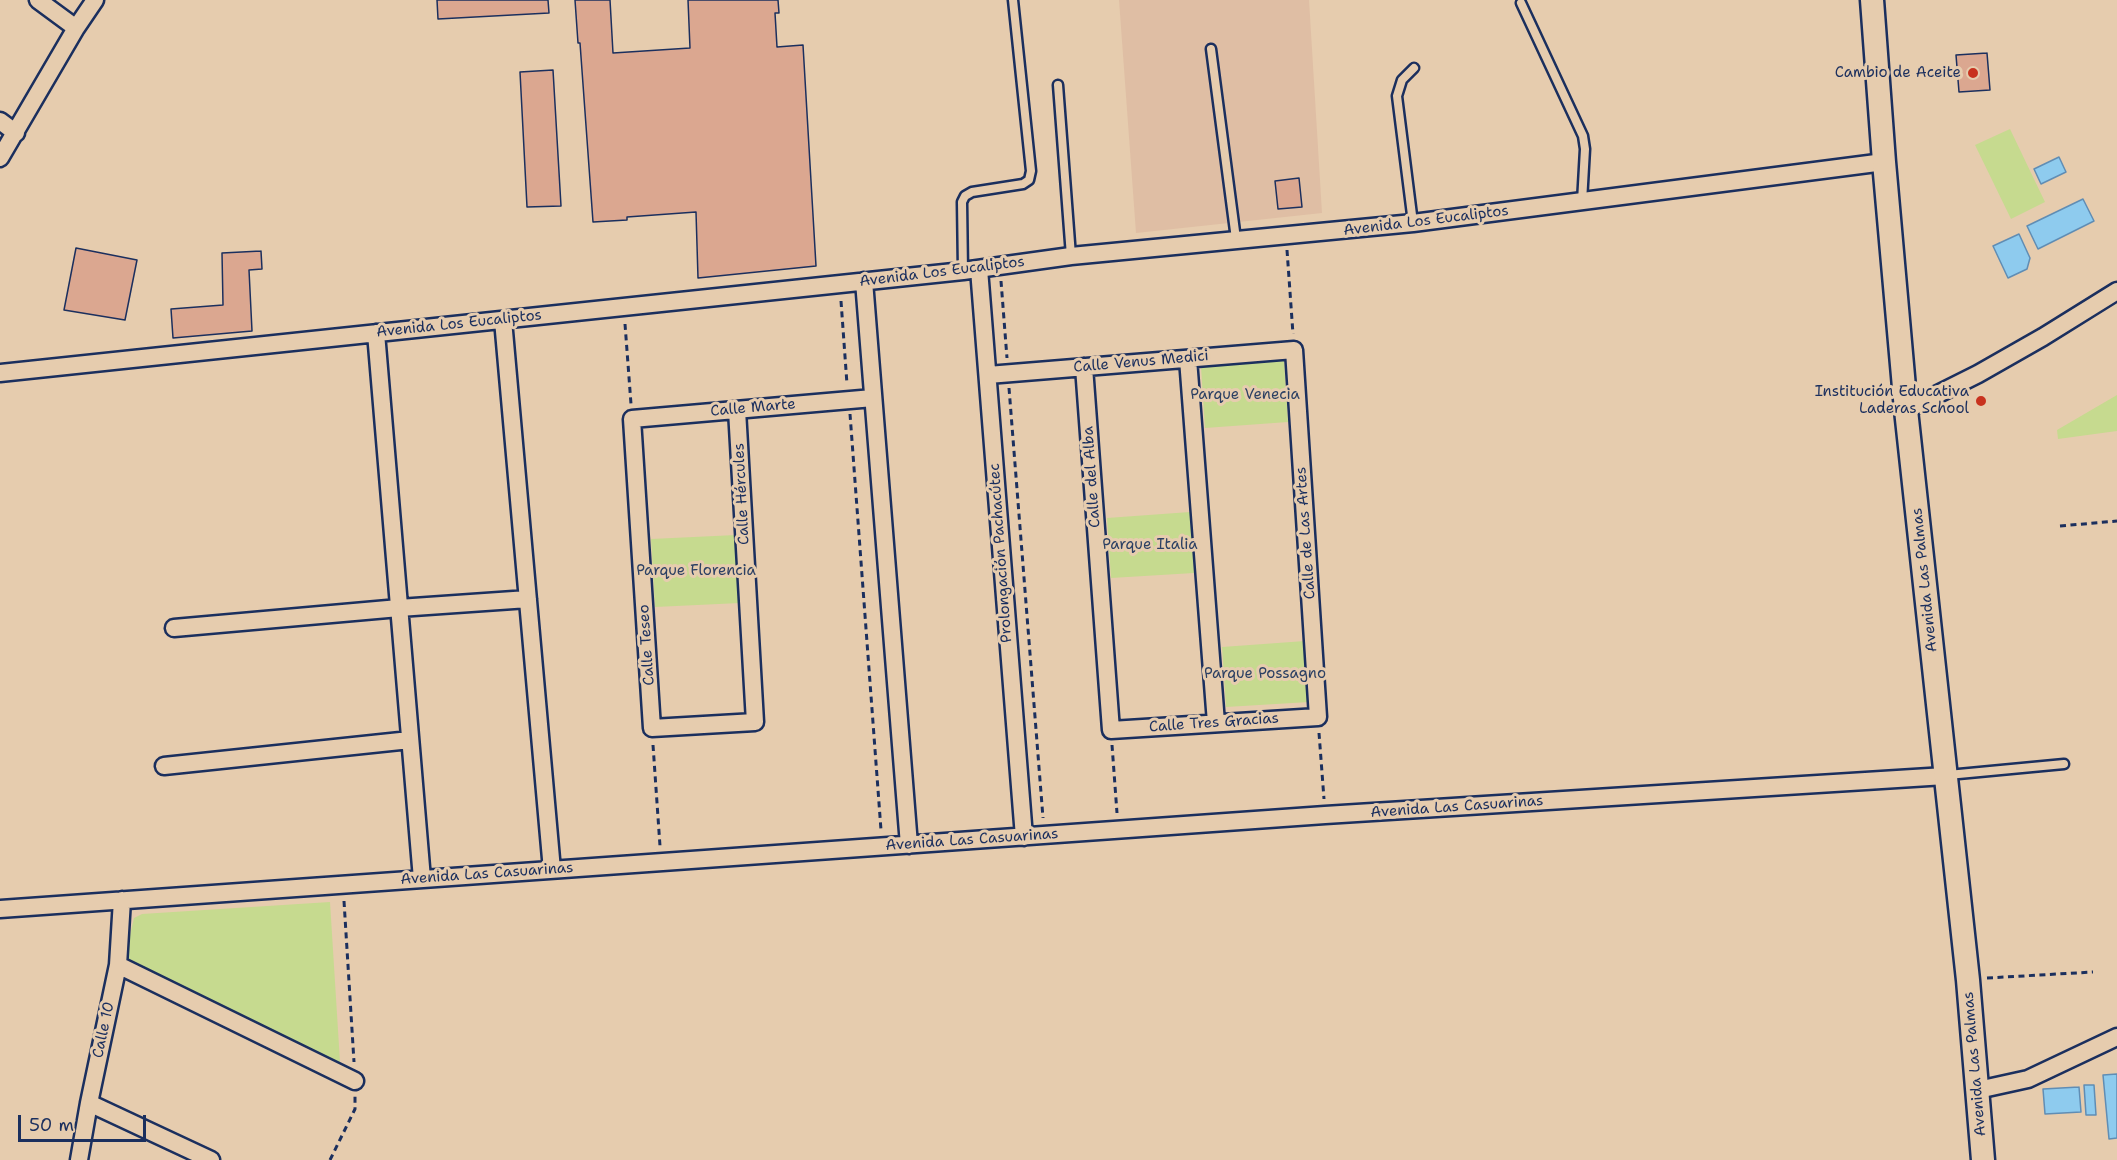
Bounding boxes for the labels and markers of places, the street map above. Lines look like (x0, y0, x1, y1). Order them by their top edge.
place label: Cambio de Aceite (1835, 64, 1961, 82)
marker: Cambio de Aceite (1966, 66, 1980, 80)
place label: Institución Educativa Laderas School (1815, 383, 1969, 418)
marker: Institución Educativa Laderas School (1974, 394, 1988, 408)

